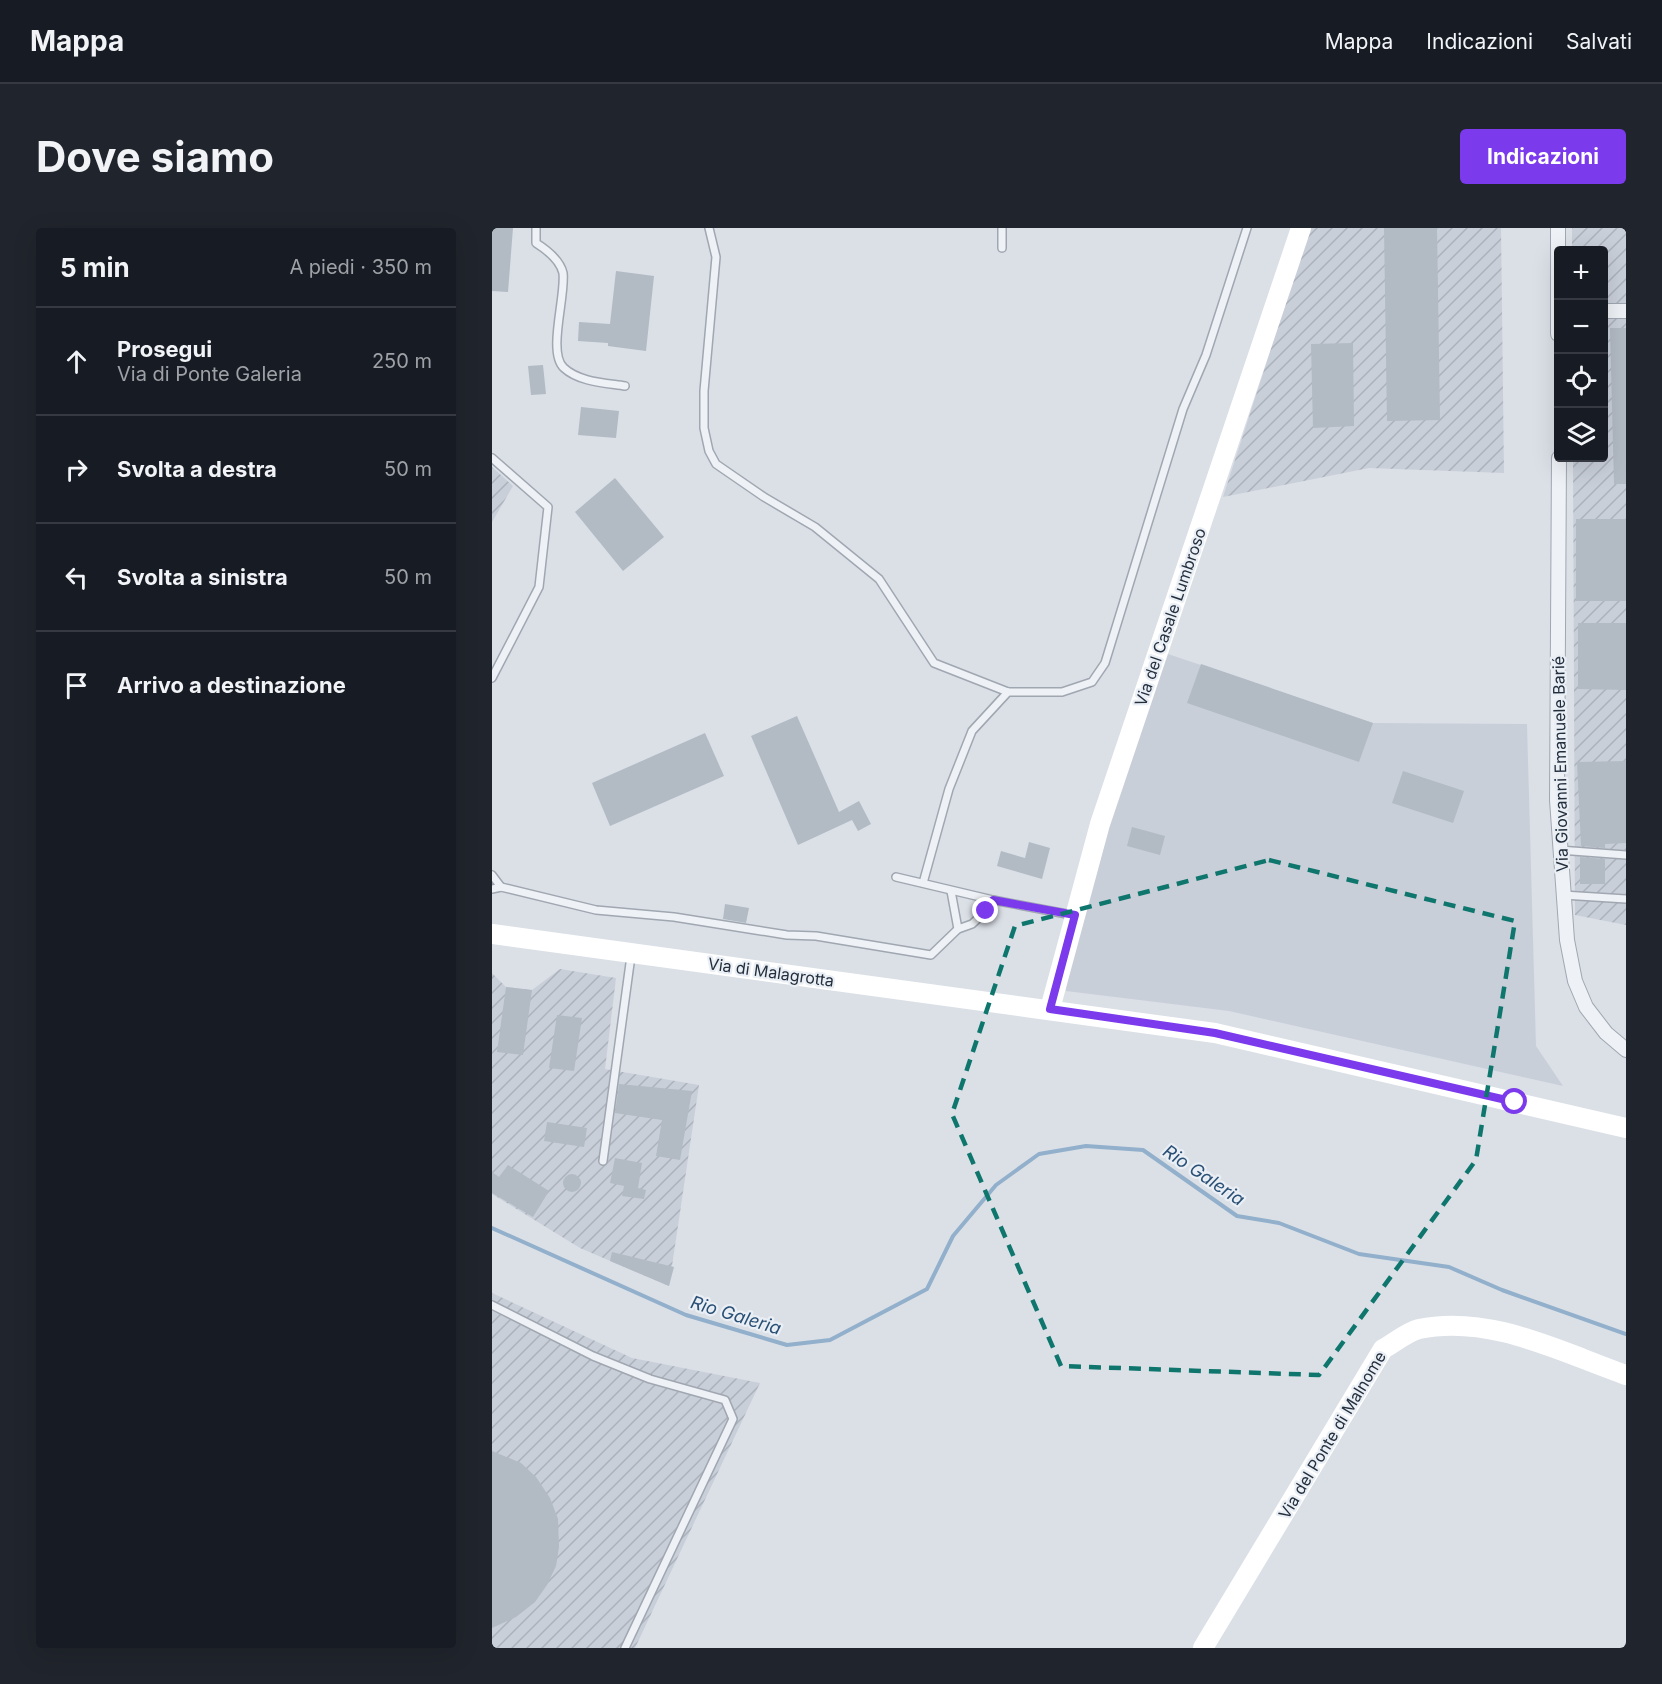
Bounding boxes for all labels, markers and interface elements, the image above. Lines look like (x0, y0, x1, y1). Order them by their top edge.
text: Mappa (30, 24, 124, 58)
text: Mappa (1325, 29, 1393, 54)
text: Indicazioni (1426, 29, 1533, 54)
text: Salvati (1566, 29, 1632, 54)
button: Indicazioni (1460, 129, 1626, 184)
text: Dove siamo (36, 131, 274, 182)
map controls (1554, 246, 1608, 462)
button: + (1554, 246, 1608, 300)
text: 5 min (60, 252, 130, 283)
text: A piedi · 350 m (289, 255, 432, 279)
button: − (1554, 300, 1608, 354)
text: Prosegui (117, 336, 212, 362)
icon: ahead (60, 345, 93, 378)
text: 250 m (372, 349, 432, 373)
button: locate (1554, 354, 1608, 408)
text: Via di Ponte Galeria (117, 362, 302, 386)
button: layers (1554, 408, 1608, 462)
icon: right (60, 453, 93, 486)
text: Svolta a destra (117, 456, 277, 482)
text: 50 m (384, 457, 432, 481)
street label: Via del Casale Lumbroso (1130, 525, 1210, 709)
icon: left (60, 561, 93, 594)
text: Svolta a sinistra (117, 564, 288, 590)
text: 50 m (384, 565, 432, 589)
street label: Via Giovanni Emanuele Barié (1548, 656, 1572, 872)
icon: arrive (60, 669, 93, 702)
text: Arrivo a destinazione (117, 672, 346, 698)
route end (972, 897, 998, 923)
street label: Via di Malagrotta (707, 953, 835, 991)
route start (1501, 1088, 1527, 1114)
water label: Rio Galeria (1159, 1140, 1249, 1210)
water label: Rio Galeria (688, 1291, 784, 1339)
street label: Via del Ponte di Malnome (1274, 1348, 1390, 1522)

